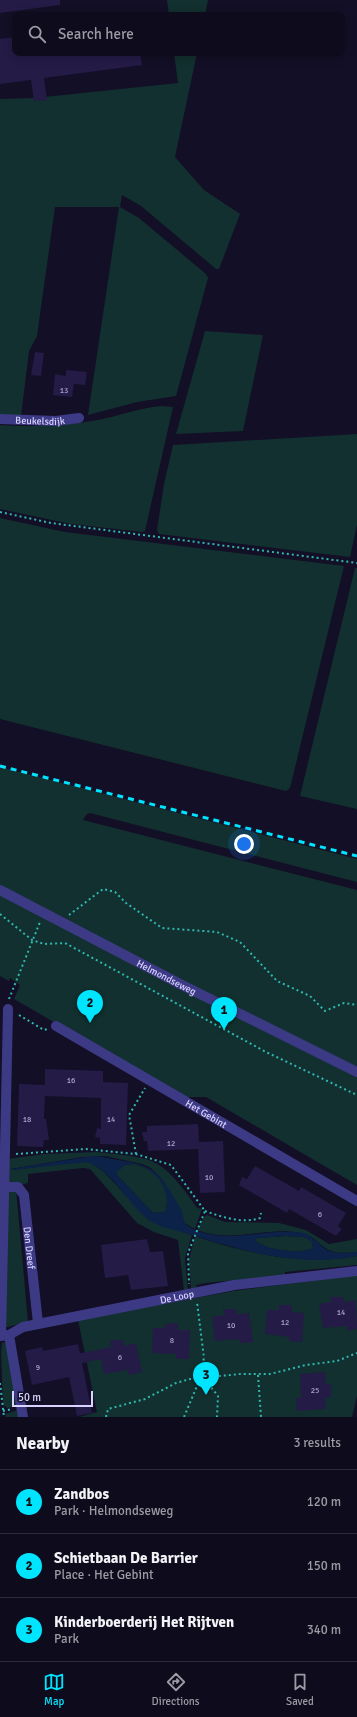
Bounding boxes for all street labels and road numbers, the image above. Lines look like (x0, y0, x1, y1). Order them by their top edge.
street label: Beukelsdijk (15, 415, 66, 428)
street label: Helmondseweg (134, 957, 198, 998)
street label: Het Gebint (183, 1098, 229, 1131)
street label: Den Dreef (20, 1226, 37, 1270)
street label: De Loop (159, 1288, 195, 1307)

